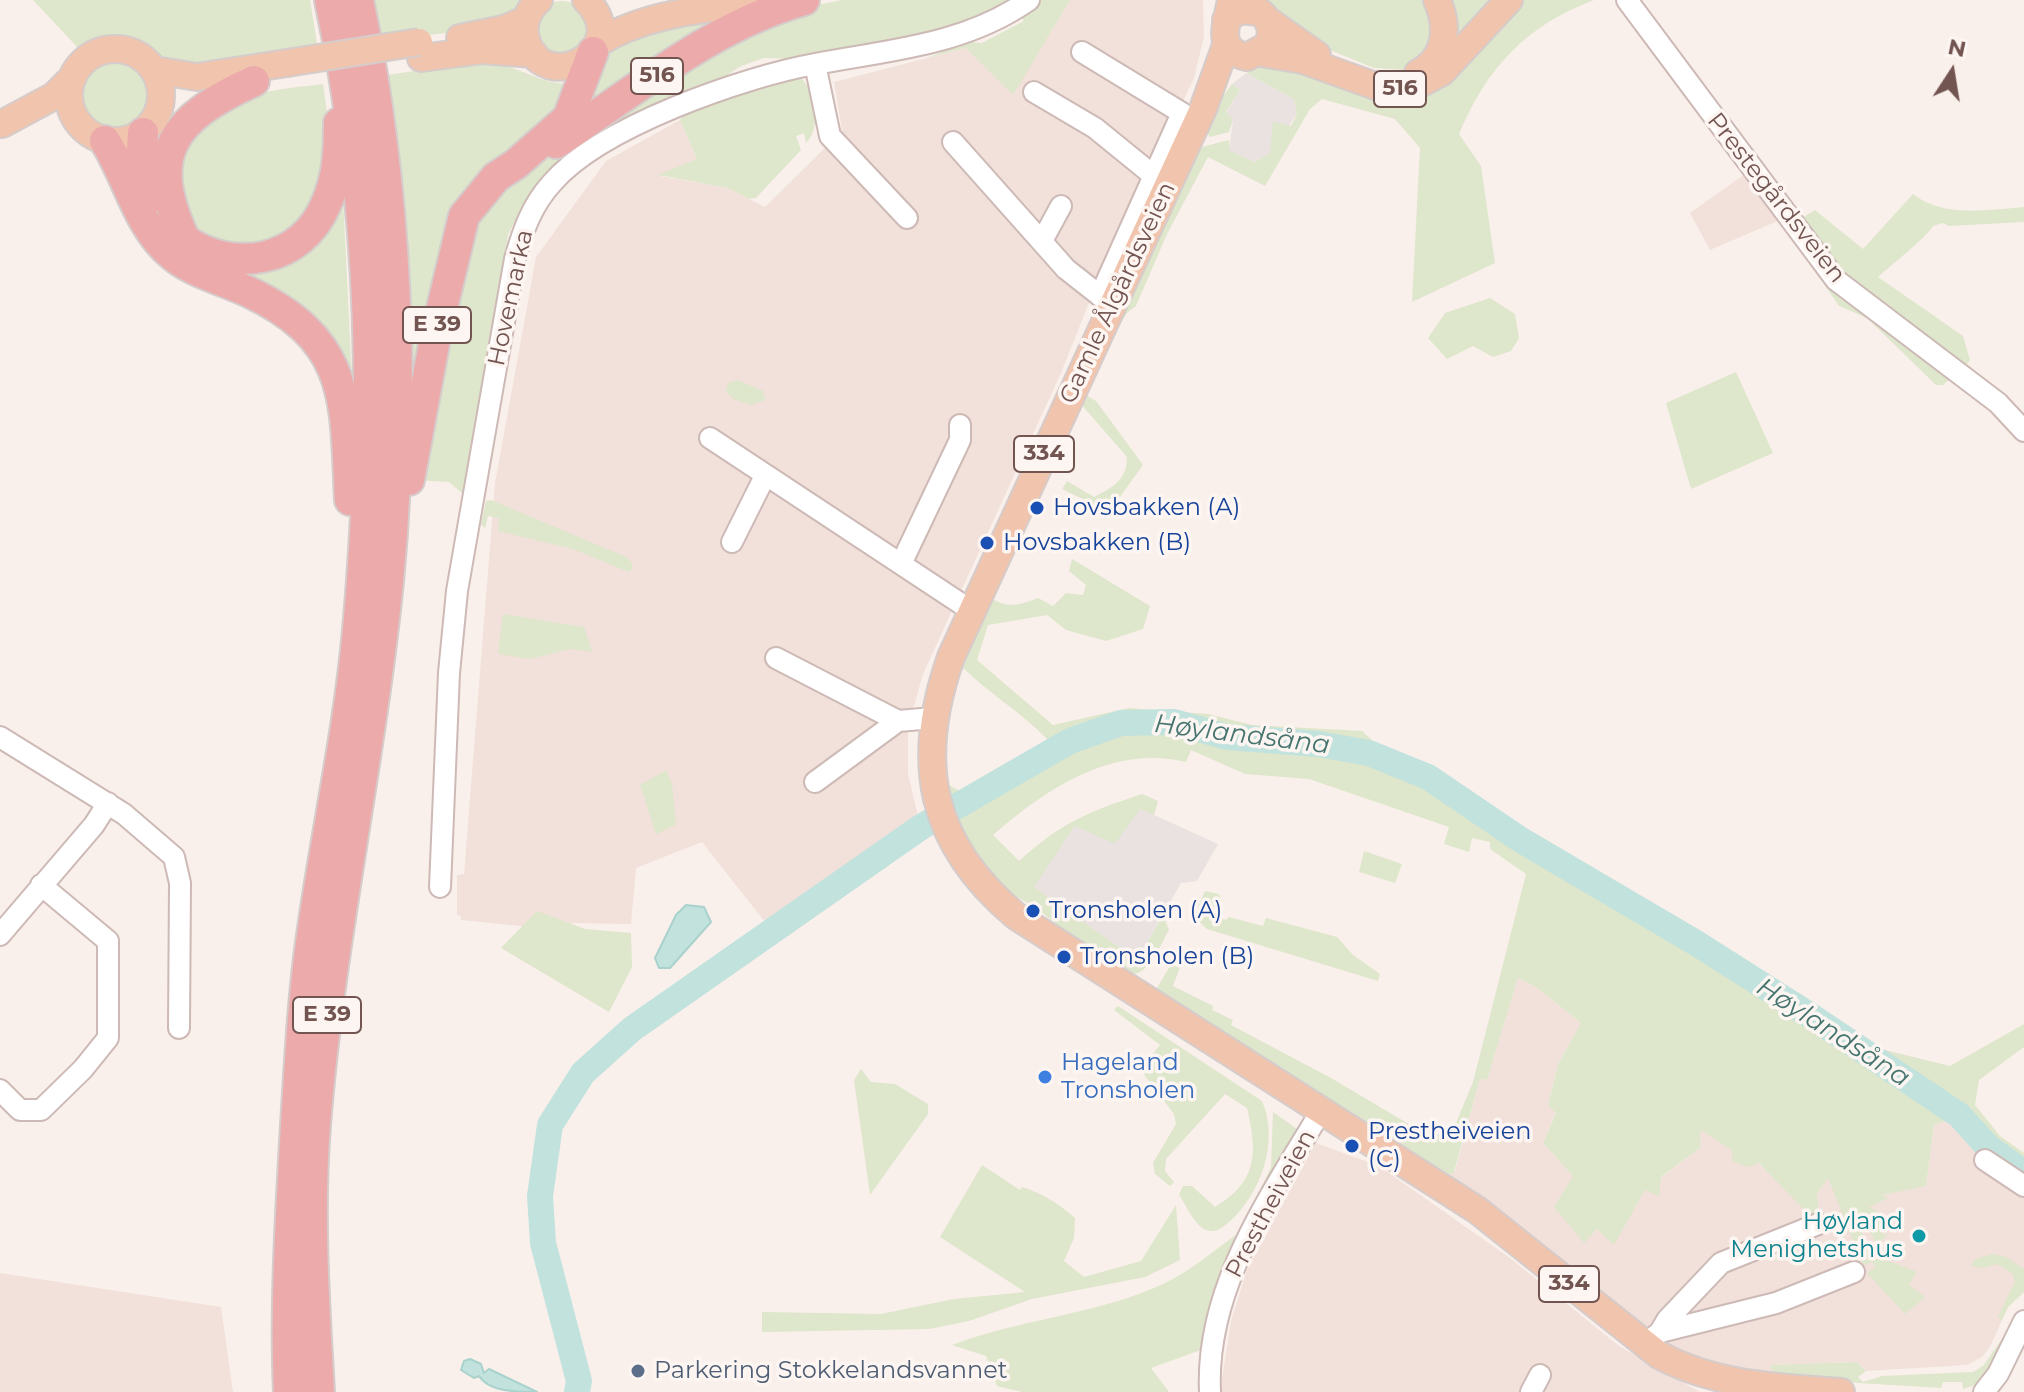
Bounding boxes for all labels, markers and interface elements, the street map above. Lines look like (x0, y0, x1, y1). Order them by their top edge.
north arrow (1912, 32, 1992, 112)
text: N (1946, 33, 1969, 63)
road number: 516 (631, 58, 683, 94)
road number: 516 (1374, 71, 1426, 107)
street label: Prestegårdsveien (1701, 107, 1851, 289)
street label: Gamle Ålgårdsveien (1054, 178, 1182, 408)
street label: Hovemarka (482, 227, 540, 369)
road number: E 39 (403, 307, 471, 343)
road number: 334 (1014, 436, 1074, 472)
place label: Hovsbakken (A) (1053, 494, 1240, 522)
marker: Hovsbakken (A) (1028, 499, 1046, 517)
place label: Hovsbakken (B) (1003, 529, 1191, 557)
marker: Hovsbakken (B) (978, 534, 996, 552)
water label: Høylandsåna (1153, 709, 1331, 761)
place label: Tronsholen (A) (1049, 897, 1222, 925)
marker: Tronsholen (A) (1024, 902, 1042, 920)
place label: Tronsholen (B) (1080, 943, 1254, 971)
marker: Tronsholen (B) (1055, 948, 1073, 966)
water label: Høylandsåna (1750, 972, 1916, 1094)
road number: E 39 (293, 997, 361, 1033)
place label: Hageland Tronsholen (1061, 1049, 1195, 1105)
marker: Hageland Tronsholen (1036, 1068, 1054, 1086)
place label: Prestheiveien (C) (1368, 1118, 1531, 1174)
street label: Prestheiveien (1220, 1125, 1322, 1283)
marker: Prestheiveien (C) (1343, 1137, 1361, 1155)
place label: Høyland Menighetshus (1730, 1208, 1903, 1264)
marker: Høyland Menighetshus (1910, 1227, 1928, 1245)
road number: 334 (1539, 1266, 1599, 1302)
place label: Parkering Stokkelandsvannet (654, 1357, 1007, 1385)
marker: Parkering Stokkelandsvannet (629, 1362, 647, 1380)

